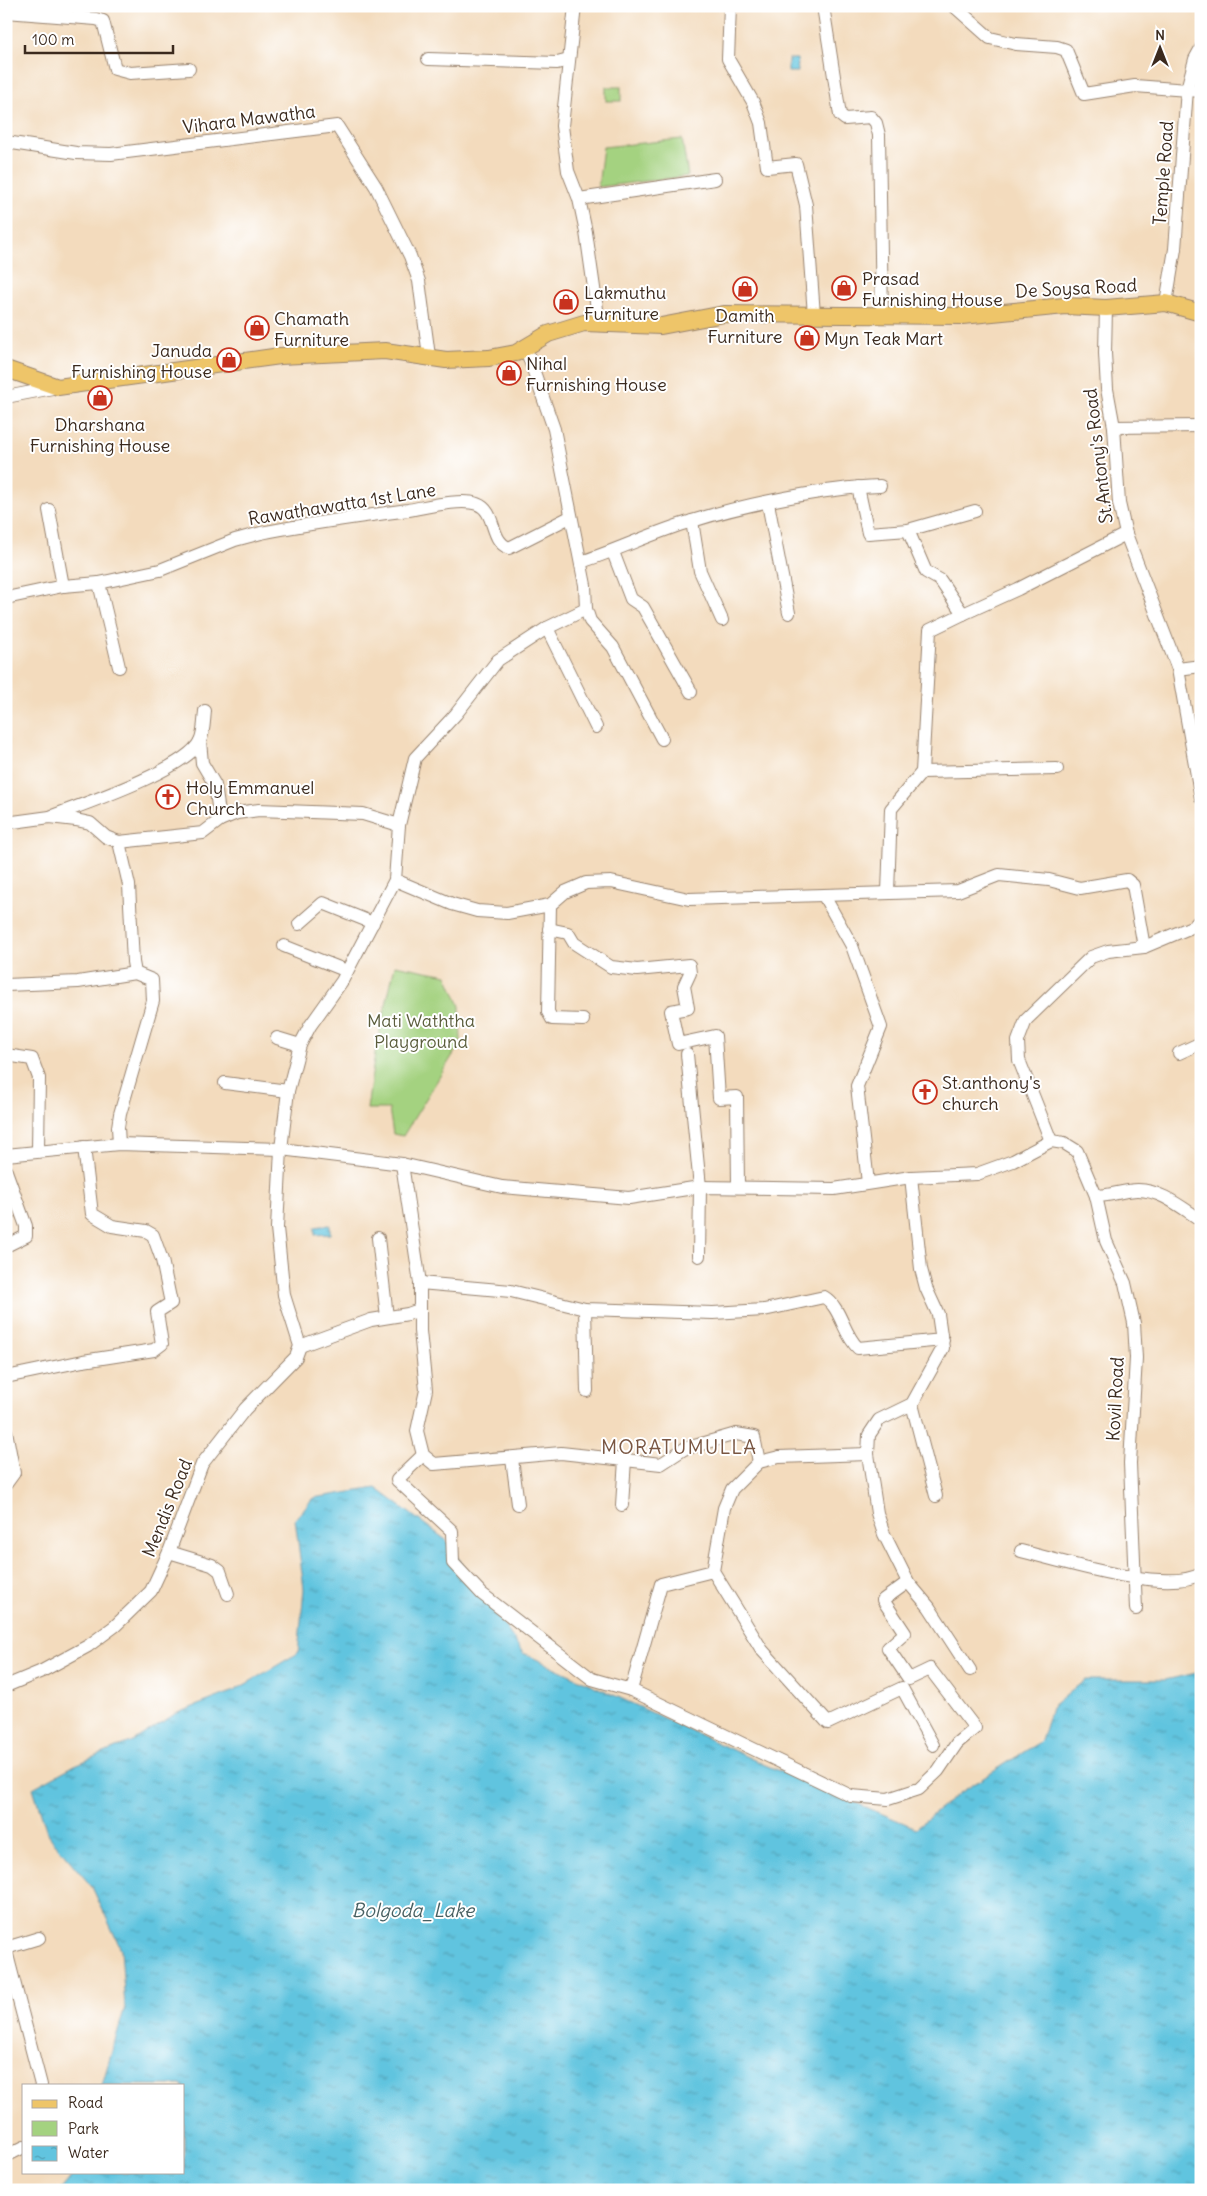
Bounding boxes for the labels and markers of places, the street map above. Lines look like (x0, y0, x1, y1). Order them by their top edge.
place label: Prasad Furnishing House (862, 267, 1003, 311)
shop icon: Prasad Furnishing House (831, 275, 857, 301)
shop icon: Damith Furniture (732, 276, 758, 302)
place label: Lakmuthu Furniture (584, 281, 666, 325)
shop icon: Lakmuthu Furniture (553, 289, 579, 315)
place label: Damith Furniture (708, 304, 782, 348)
place label: Chamath Furniture (274, 307, 349, 351)
shop icon: Chamath Furniture (244, 315, 270, 341)
shop icon: Myn Teak Mart (794, 325, 820, 351)
place label: Myn Teak Mart (824, 327, 943, 350)
place label: Januda Furnishing House (71, 339, 212, 383)
shop icon: Januda Furnishing House (216, 347, 242, 373)
place label: Nihal Furnishing House (526, 352, 667, 396)
shop icon: Nihal Furnishing House (496, 360, 522, 386)
shop icon: Dharshana Furnishing House (87, 385, 113, 411)
place label: Dharshana Furnishing House (30, 413, 170, 457)
place label: Holy Emmanuel Church (186, 776, 314, 820)
church icon: Holy Emmanuel Church (155, 784, 181, 810)
place label: St.anthony's church (942, 1071, 1041, 1115)
church icon: St.anthony's church (912, 1079, 938, 1105)

